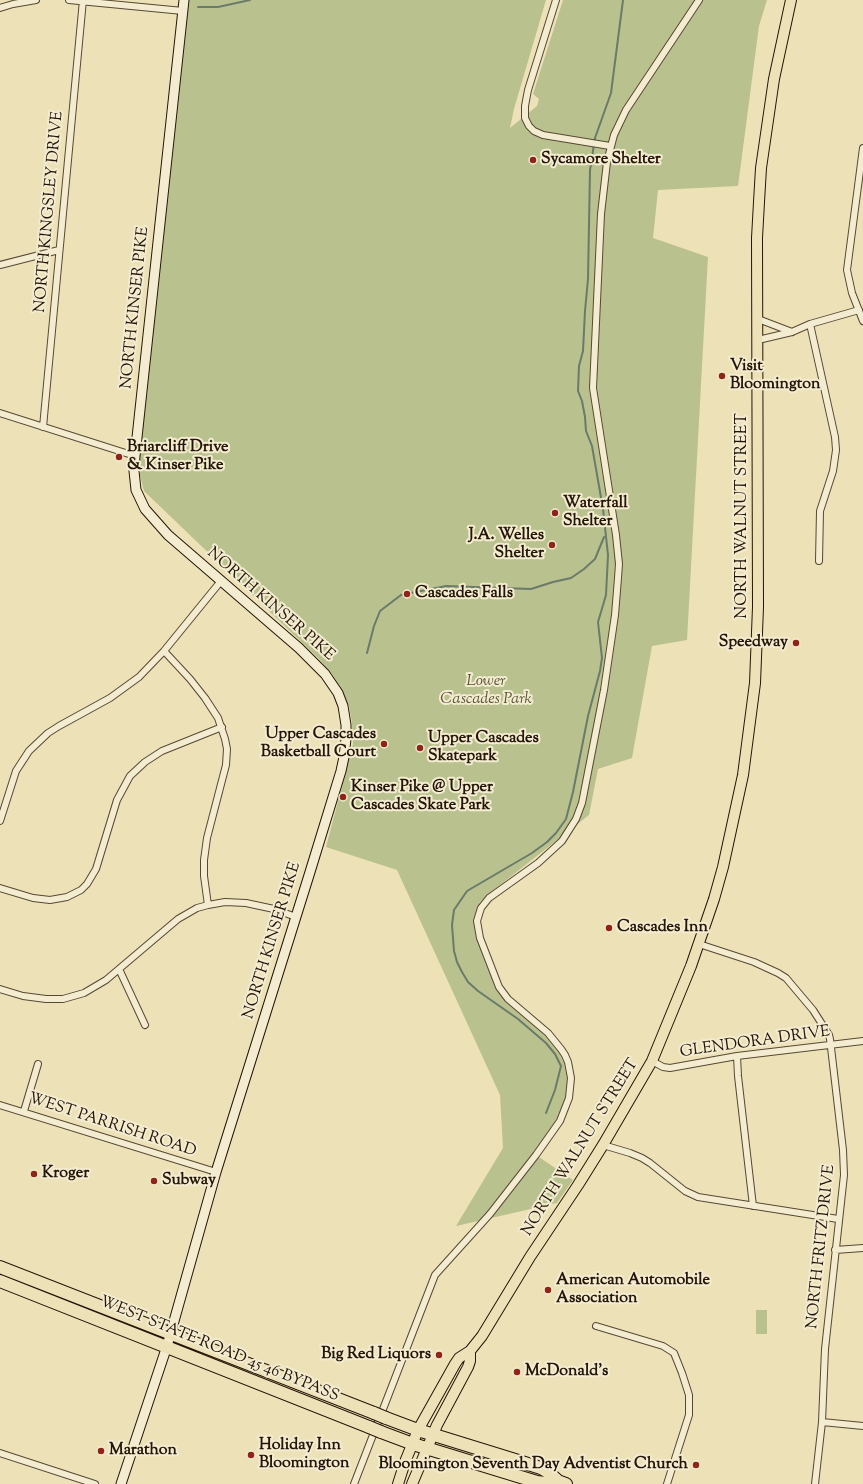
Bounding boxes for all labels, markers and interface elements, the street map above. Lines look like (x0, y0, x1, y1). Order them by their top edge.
street label: NORTH KINGSLEY DRIVE (32, 110, 68, 314)
place label: Sycamore Shelter (541, 150, 661, 170)
marker: Sycamore Shelter (528, 155, 538, 165)
street label: NORTH KINSER PIKE (118, 226, 154, 390)
place label: Visit Bloomington (730, 357, 820, 395)
marker: Visit Bloomington (717, 371, 727, 381)
street label: NORTH WALNUT STREET (733, 413, 753, 619)
place label: Briarcliff Drive & Kinser Pike (127, 438, 229, 476)
marker: Briarcliff Drive & Kinser Pike (114, 452, 124, 462)
place label: Waterfall Shelter (563, 494, 628, 532)
marker: Waterfall Shelter (550, 508, 560, 518)
place label: J.A. Welles Shelter (469, 526, 544, 564)
marker: J.A. Welles Shelter (547, 540, 557, 550)
street label: NORTH KINSER PIKE (202, 544, 338, 666)
place label: Cascades Falls (415, 584, 513, 604)
marker: Cascades Falls (402, 589, 412, 599)
place label: Speedway (719, 633, 788, 653)
marker: Speedway (791, 638, 801, 648)
park label: Lower Cascades Park (440, 672, 532, 710)
place label: Upper Cascades Basketball Court (261, 725, 376, 763)
place label: Upper Cascades Skatepark (428, 729, 539, 767)
marker: Upper Cascades Basketball Court (379, 739, 389, 749)
marker: Upper Cascades Skatepark (415, 743, 425, 753)
place label: Kinser Pike @ Upper Cascades Skate Park (351, 778, 493, 816)
marker: Kinser Pike @ Upper Cascades Skate Park (338, 792, 348, 802)
street label: NORTH KINSER PIKE (240, 860, 306, 1022)
place label: Cascades Inn (617, 918, 708, 938)
marker: Cascades Inn (604, 923, 614, 933)
street label: GLENDORA DRIVE (679, 1023, 831, 1063)
street label: NORTH WALNUT STREET (518, 1056, 644, 1240)
street label: WEST PARRISH ROAD (26, 1090, 198, 1162)
place label: Kroger (42, 1164, 89, 1184)
street label: NORTH FRITZ DRIVE (804, 1164, 840, 1330)
marker: Kroger (29, 1169, 39, 1179)
place label: Subway (162, 1171, 216, 1191)
marker: Subway (149, 1176, 159, 1186)
place label: American Automobile Association (556, 1271, 710, 1309)
marker: American Automobile Association (543, 1285, 553, 1295)
street label: WEST STATE ROAD 45 46 BYPASS (97, 1293, 341, 1407)
place label: Big Red Liquors (321, 1345, 431, 1365)
marker: Big Red Liquors (434, 1350, 444, 1360)
place label: McDonald's (525, 1362, 608, 1382)
marker: McDonald's (512, 1367, 522, 1377)
place label: Holiday Inn Bloomington (259, 1436, 349, 1474)
place label: Marathon (109, 1441, 177, 1461)
marker: Marathon (96, 1446, 106, 1456)
marker: Holiday Inn Bloomington (246, 1450, 256, 1460)
place label: Bloomington Seventh Day Adventist Church (379, 1455, 688, 1475)
marker: Bloomington Seventh Day Adventist Church (691, 1460, 701, 1470)

